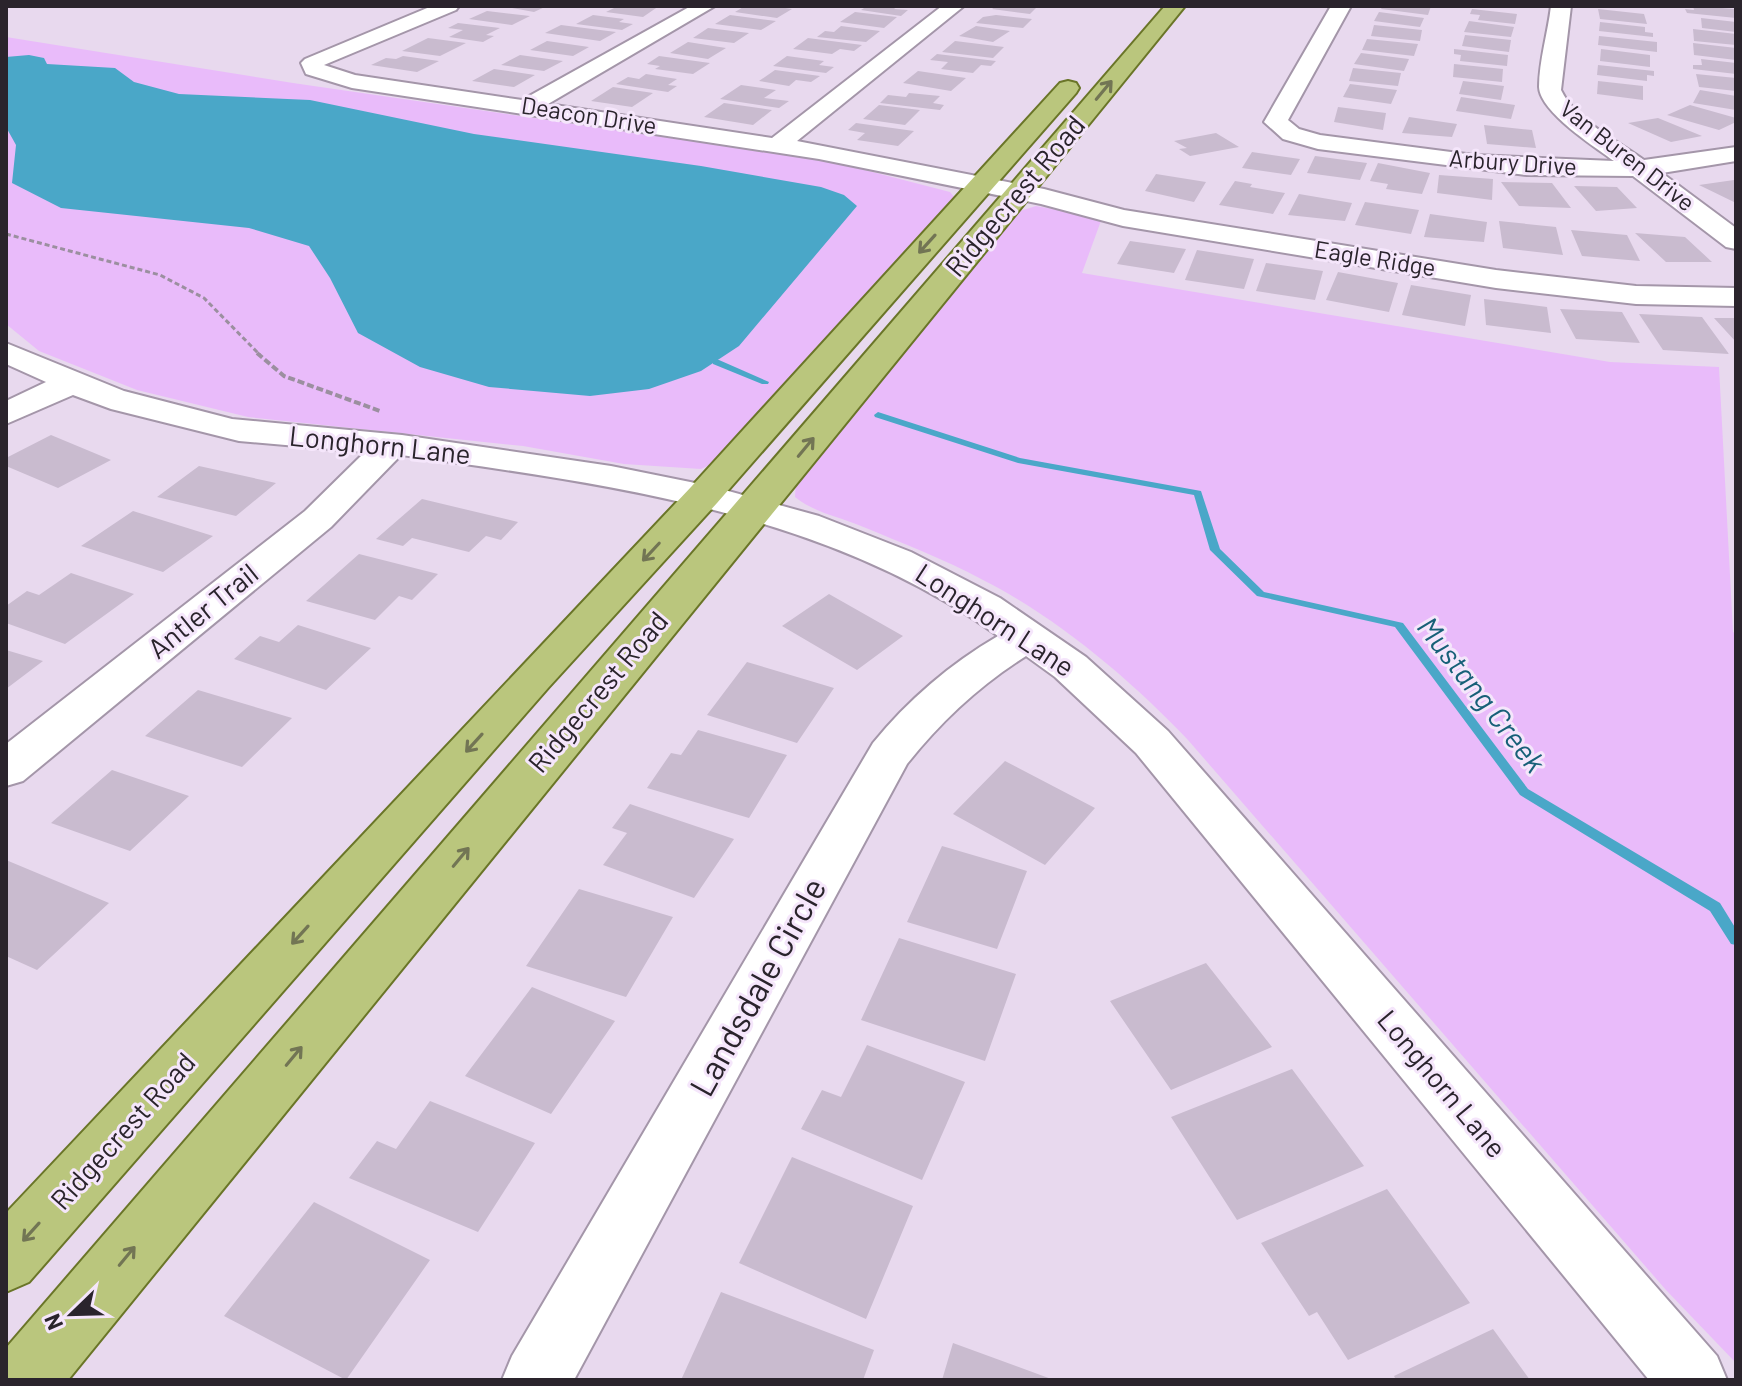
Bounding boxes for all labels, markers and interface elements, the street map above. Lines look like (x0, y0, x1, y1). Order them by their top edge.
one-way arrow (1095, 80, 1113, 101)
street label: Deacon Drive (520, 90, 659, 140)
street label: Van Buren Drive (1555, 93, 1701, 216)
street label: Ridgecrest Road (937, 108, 1092, 283)
street label: Arbury Drive (1448, 143, 1578, 180)
one-way arrow (918, 233, 936, 253)
street label: Eagle Ridge (1313, 234, 1438, 281)
street label: Longhorn Lane (288, 418, 473, 470)
one-way arrow (797, 438, 815, 458)
one-way arrow (642, 541, 660, 561)
street label: Longhorn Lane (910, 555, 1081, 683)
street label: Antler Trail (140, 556, 264, 665)
street label: Ridgecrest Road (520, 604, 675, 779)
water label: Mustang Creek (1411, 609, 1555, 779)
one-way arrow (466, 732, 484, 752)
one-way arrow (452, 847, 470, 867)
street label: Landsdale Circle (680, 870, 834, 1103)
one-way arrow (291, 925, 309, 945)
street label: Longhorn Lane (1371, 1003, 1514, 1164)
street label: Ridgecrest Road (43, 1045, 202, 1216)
one-way arrow (285, 1046, 303, 1067)
one-way arrow (23, 1221, 41, 1241)
one-way arrow (118, 1246, 136, 1266)
north arrow (32, 1274, 112, 1354)
text: N (38, 1310, 67, 1334)

